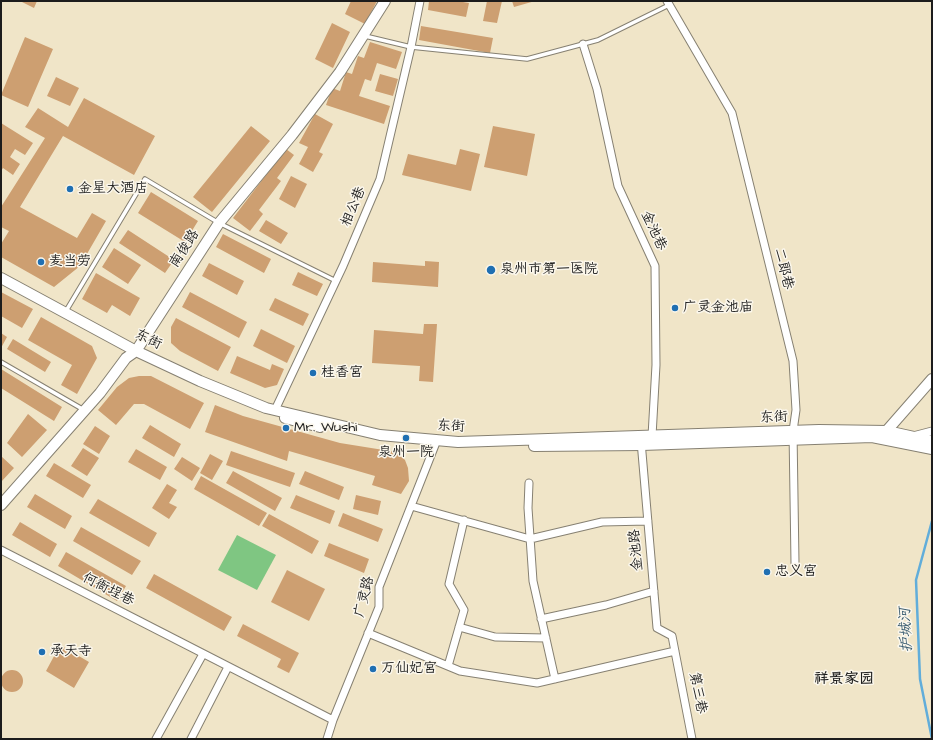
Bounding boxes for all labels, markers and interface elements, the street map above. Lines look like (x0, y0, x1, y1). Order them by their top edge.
place label: 金星大酒店 (78, 181, 148, 197)
marker: 金星大酒店 (65, 184, 75, 194)
street label: 相公巷 (338, 184, 370, 230)
street label: 金池巷 (637, 208, 669, 254)
street label: 南俊路 (167, 227, 203, 271)
street label: 二郎巷 (770, 247, 796, 291)
place label: 麦当劳 (49, 254, 91, 270)
marker: 麦当劳 (36, 257, 46, 267)
place label: 泉州市第一医院 (500, 262, 598, 278)
marker: 泉州市第一医院 (485, 264, 497, 276)
place label: 广灵金池庙 (683, 300, 753, 316)
marker: 广灵金池庙 (670, 303, 680, 313)
street label: 东街 (132, 326, 164, 354)
place label: 桂香宫 (321, 365, 363, 381)
marker: 桂香宫 (308, 368, 318, 378)
street label: 东街 (760, 409, 788, 427)
street label: 东街 (437, 418, 465, 436)
place label: Mr. Wushi (294, 420, 357, 436)
marker: Mr. Wushi (281, 423, 291, 433)
marker: 泉州一院 (401, 433, 411, 443)
place label: 泉州一院 (378, 445, 434, 461)
street label: 金池路 (627, 528, 647, 572)
place label: 忠义宫 (775, 564, 817, 580)
marker: 忠义宫 (762, 567, 772, 577)
street label: 何衙埕巷 (79, 570, 137, 610)
street label: 广灵路 (352, 575, 378, 619)
water label: 护城河 (897, 607, 917, 653)
place label: 承天寺 (50, 644, 92, 660)
marker: 承天寺 (37, 647, 47, 657)
place label: 万仙妃宫 (381, 661, 437, 677)
marker: 万仙妃宫 (368, 664, 378, 674)
street label: 第三巷 (685, 671, 709, 715)
district label: 祥景家园 (814, 671, 874, 689)

